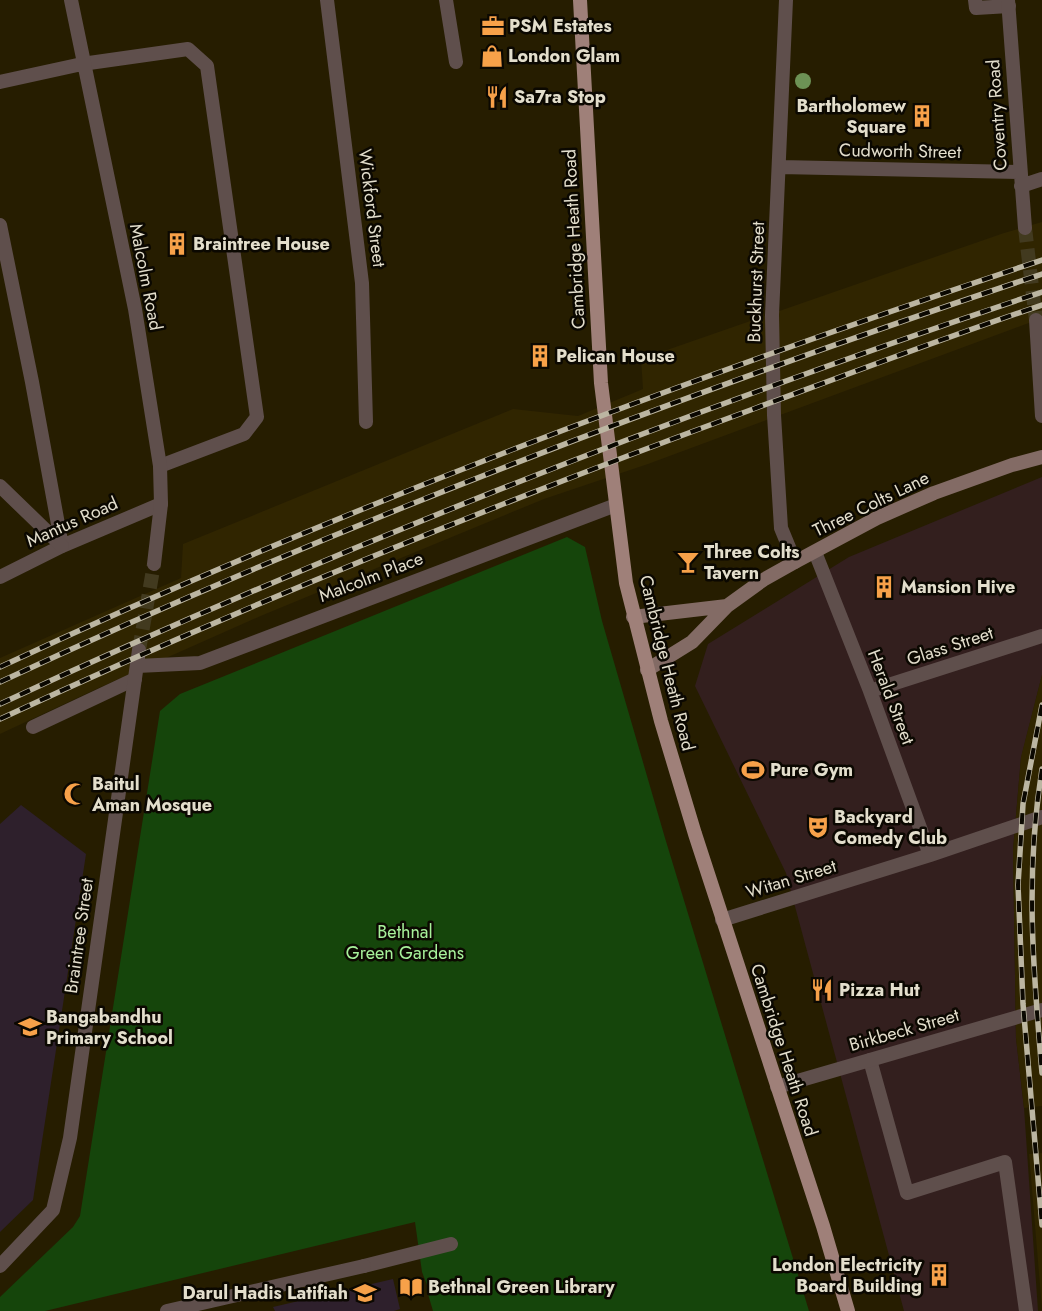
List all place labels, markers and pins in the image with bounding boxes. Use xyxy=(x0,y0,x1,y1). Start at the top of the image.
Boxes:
office icon: PSM Estates xyxy=(480,13,506,39)
place label: PSM Estates xyxy=(509,13,612,39)
shop icon: London Glam xyxy=(479,43,505,69)
place label: London Glam xyxy=(508,43,620,69)
restaurant icon: Sa7ra Stop xyxy=(484,84,510,110)
place label: Sa7ra Stop xyxy=(514,84,606,110)
place label: Bartholomew Square xyxy=(796,93,906,140)
building icon: Bartholomew Square xyxy=(909,103,935,129)
building icon: Braintree House xyxy=(164,231,190,257)
place label: Braintree House xyxy=(193,231,330,257)
building icon: Pelican House xyxy=(527,343,553,369)
place label: Pelican House xyxy=(556,343,675,369)
place label: Three Colts Tavern xyxy=(704,539,800,586)
bar icon: Three Colts Tavern xyxy=(675,549,701,575)
building icon: Mansion Hive xyxy=(871,574,897,600)
place label: Mansion Hive xyxy=(901,574,1015,600)
sports icon: Pure Gym xyxy=(740,757,766,783)
place label: Pure Gym xyxy=(770,757,853,783)
place label: Baitul Aman Mosque xyxy=(91,771,212,818)
mosque icon: Baitul Aman Mosque xyxy=(62,781,88,807)
place label: Backyard Comedy Club xyxy=(834,804,947,851)
theatre icon: Backyard Comedy Club xyxy=(805,814,831,840)
restaurant icon: Pizza Hut xyxy=(809,977,835,1003)
place label: Pizza Hut xyxy=(839,977,920,1003)
place label: Bangabandhu Primary School xyxy=(46,1004,173,1051)
school or university icon: Bangabandhu Primary School xyxy=(17,1014,43,1040)
place label: London Electricity Board Building xyxy=(772,1252,923,1299)
building icon: London Electricity Board Building xyxy=(926,1262,952,1288)
library icon: Bethnal Green Library xyxy=(398,1274,424,1300)
place label: Bethnal Green Library xyxy=(428,1274,615,1300)
place label: Darul Hadis Latifiah xyxy=(183,1280,348,1306)
school or university icon: Darul Hadis Latifiah xyxy=(352,1280,378,1306)

